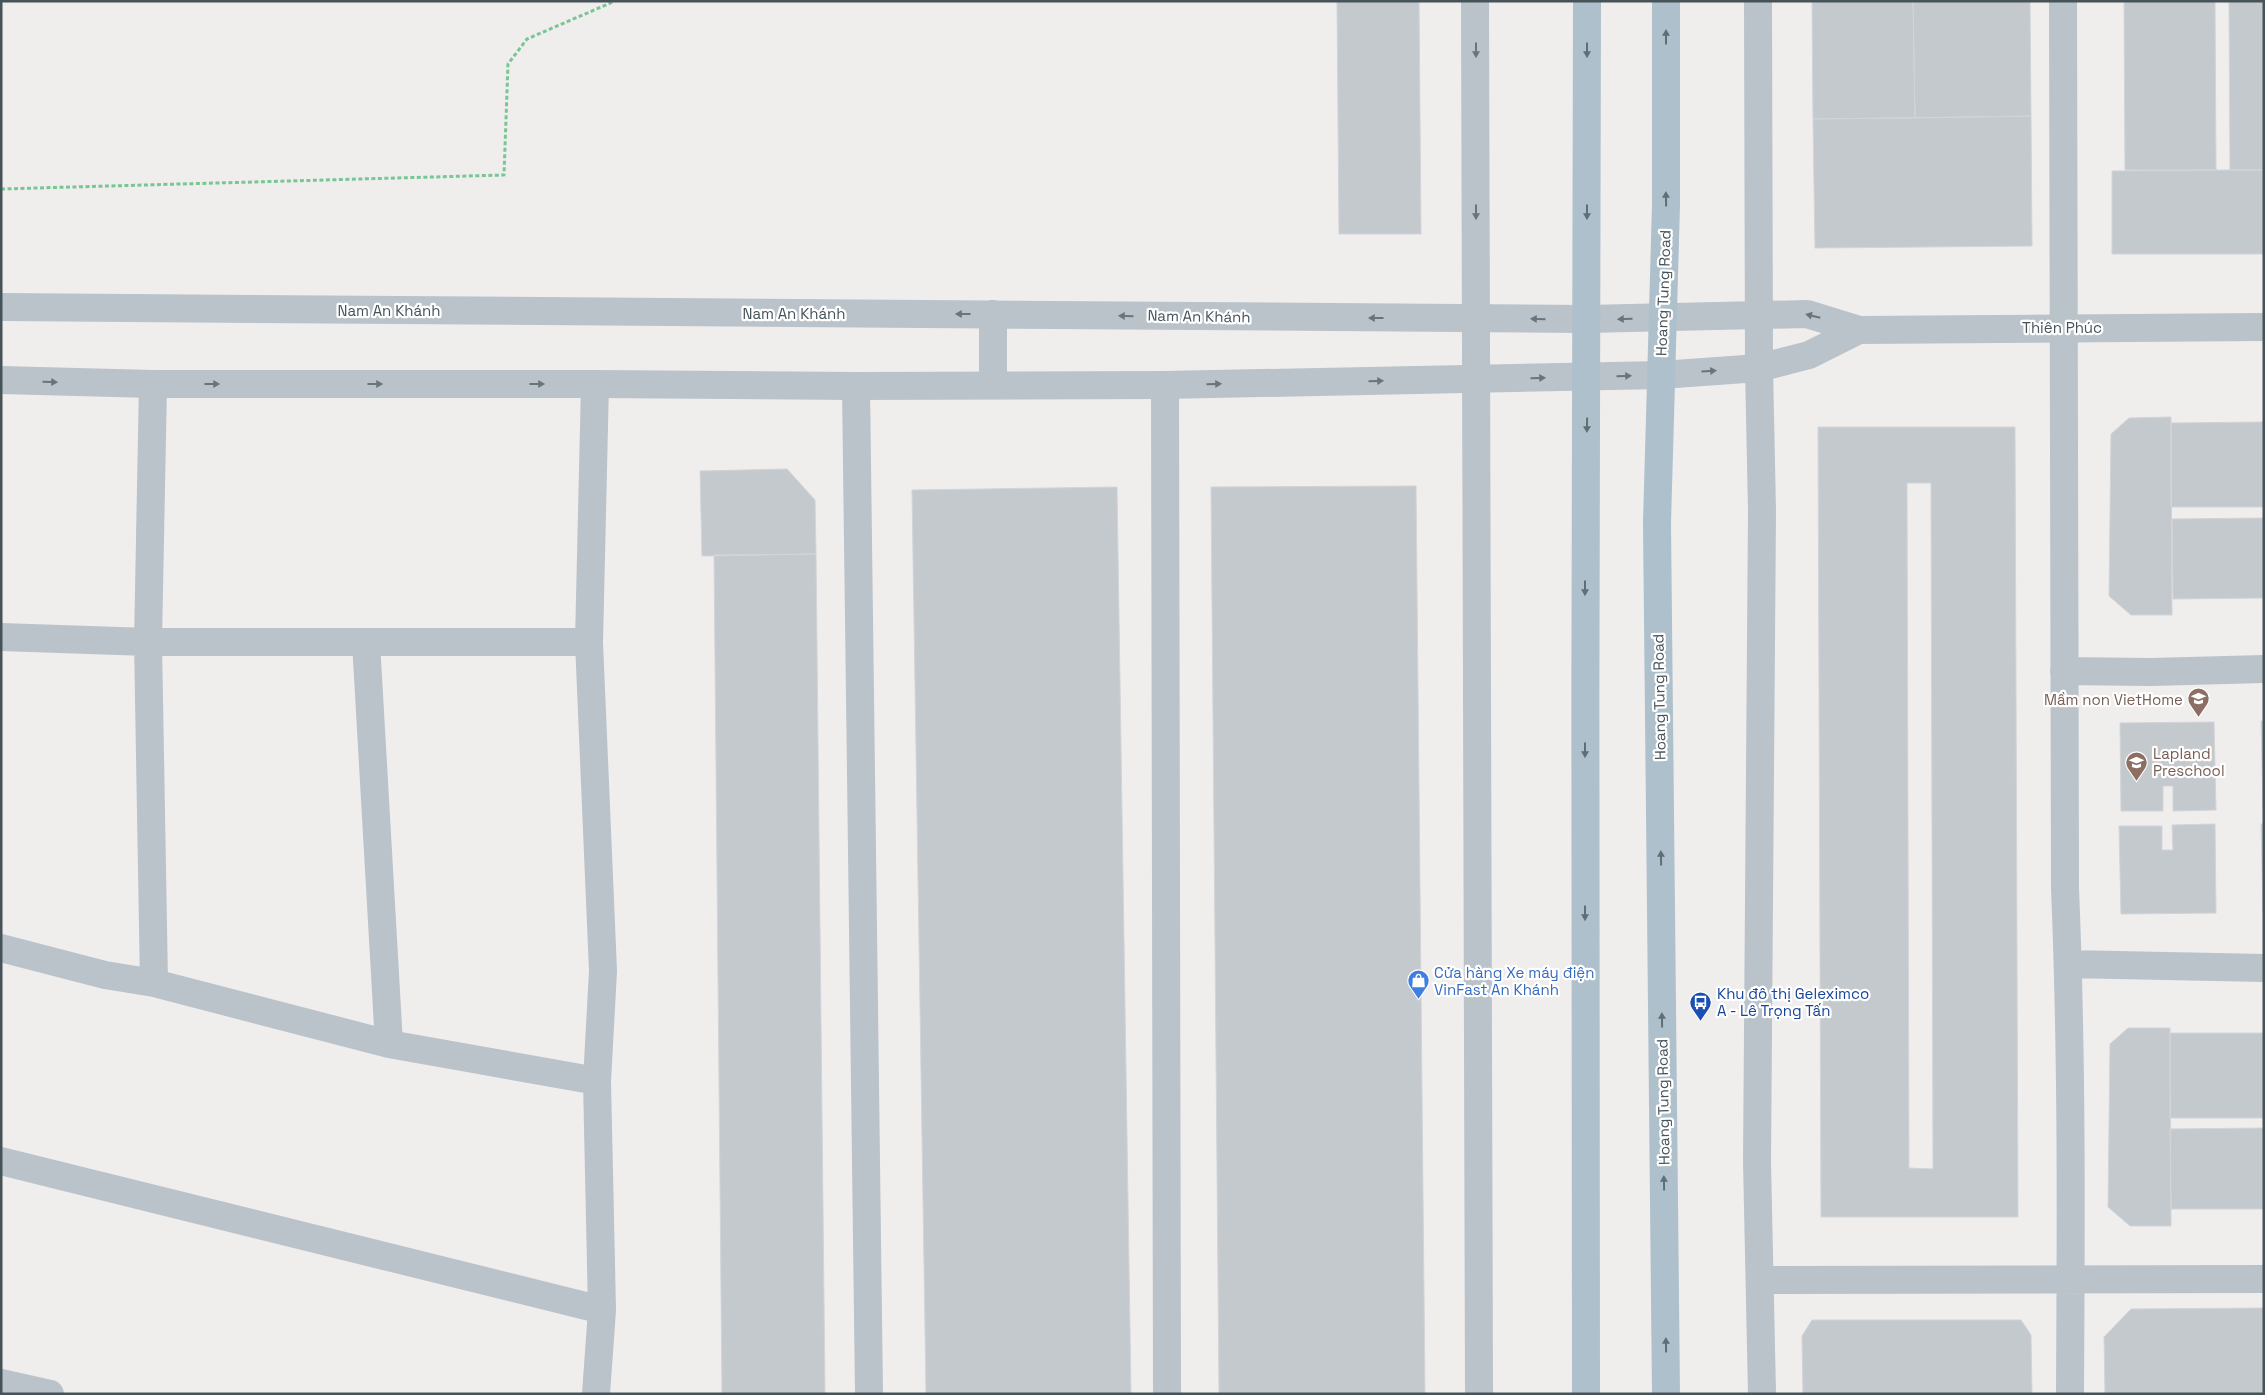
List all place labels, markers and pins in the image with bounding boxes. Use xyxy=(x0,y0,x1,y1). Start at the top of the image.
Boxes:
school or university icon: Mầm non VietHome xyxy=(2187,687,2211,718)
place label: Mầm non VietHome xyxy=(2044,690,2183,709)
place label: Lapland Preschool xyxy=(2153,744,2225,780)
school or university icon: Lapland Preschool xyxy=(2125,750,2149,781)
place label: Cửa hàng Xe máy điện VinFast An Khánh xyxy=(1434,963,1594,999)
shop icon: Cửa hàng Xe máy điện VinFast An Khánh xyxy=(1406,969,1430,1000)
place label: Khu đô thị Geleximco A - Lê Trọng Tấn xyxy=(1717,984,1869,1020)
bus stop icon: Khu đô thị Geleximco A - Lê Trọng Tấn xyxy=(1689,990,1713,1021)

